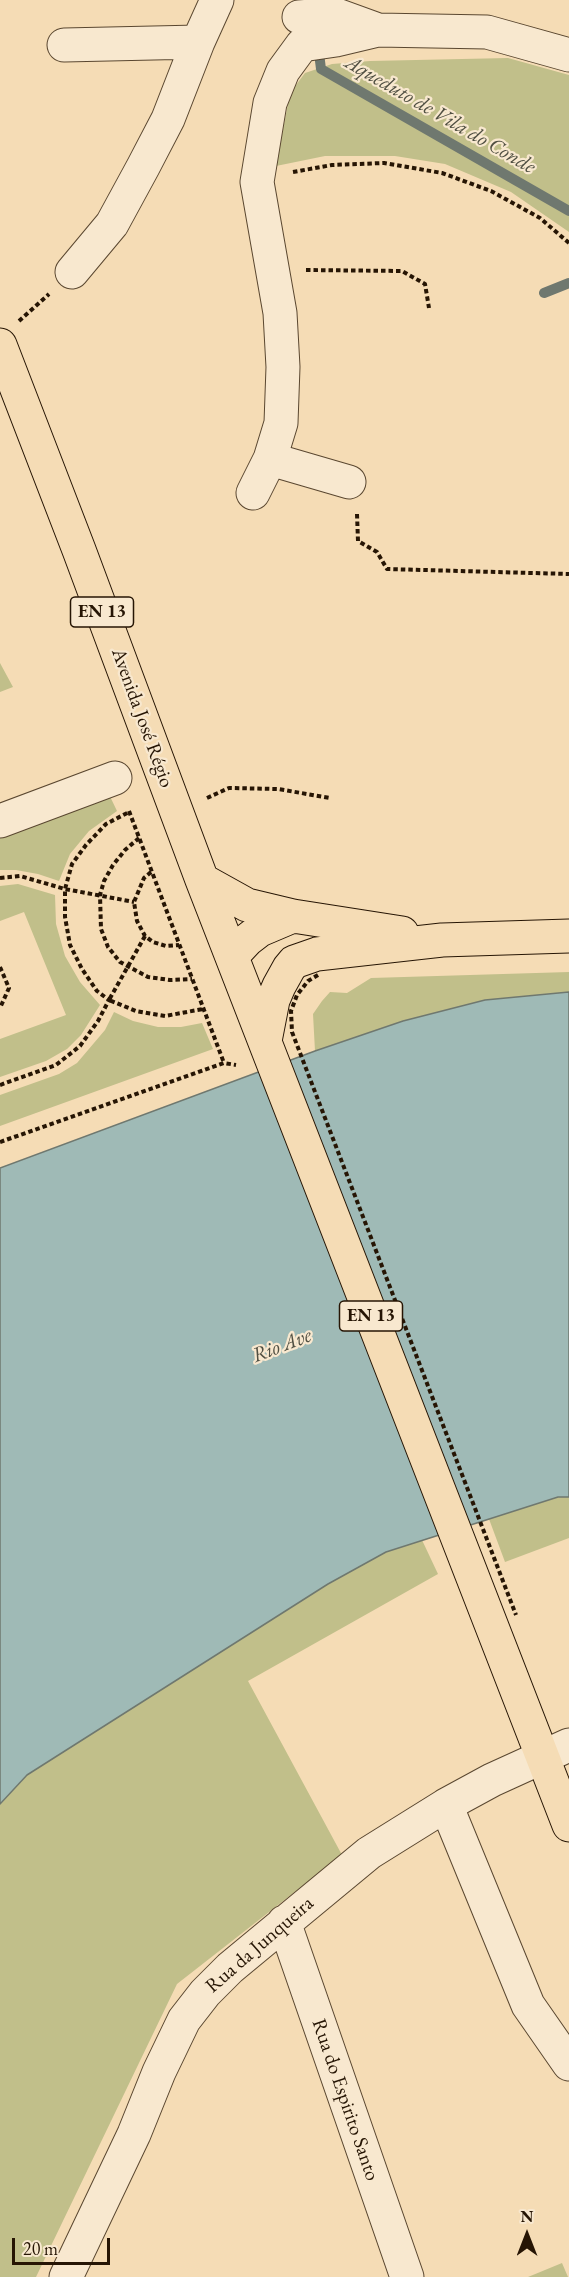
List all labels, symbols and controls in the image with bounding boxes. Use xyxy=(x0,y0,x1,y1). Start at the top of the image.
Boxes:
water label: Aqueduto de Vila do Conde xyxy=(340,50,540,180)
road number: EN 13 xyxy=(70,597,134,627)
street label: Avenida José Régio xyxy=(106,645,178,791)
road number: EN 13 xyxy=(340,1301,403,1331)
water label: Rio Ave xyxy=(249,1323,315,1369)
street label: Rua da Junqueira xyxy=(201,1892,319,1998)
street label: Rua do Espirito Santo xyxy=(306,2016,384,2184)
north arrow xyxy=(497,2205,557,2265)
text: N xyxy=(521,2206,533,2227)
scale bar xyxy=(15,2226,112,2264)
text: 20 m xyxy=(23,2237,58,2260)

